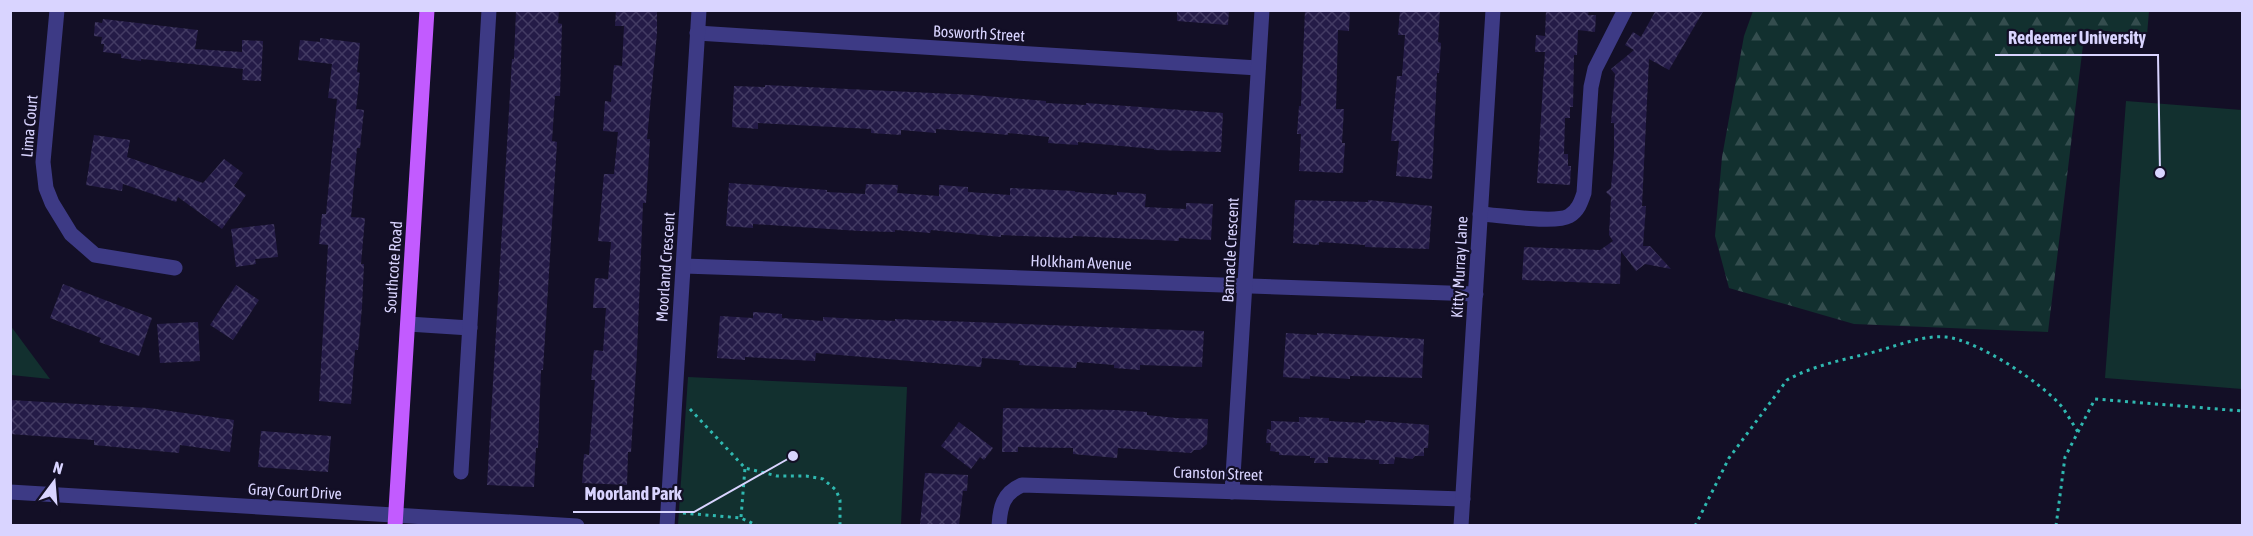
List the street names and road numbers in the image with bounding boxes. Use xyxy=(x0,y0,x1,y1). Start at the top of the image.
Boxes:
street label: Bosworth Street xyxy=(933,22,1026,44)
street label: Lima Court xyxy=(17,94,41,158)
street label: Barnacle Crescent xyxy=(1218,197,1242,303)
street label: Moorland Crescent xyxy=(652,211,678,323)
street label: Kitty Murray Lane xyxy=(1447,216,1472,318)
street label: Southcote Road xyxy=(381,220,405,314)
street label: Holkham Avenue xyxy=(1030,251,1132,273)
street label: Cranston Street xyxy=(1173,462,1263,484)
street label: Gray Court Drive xyxy=(248,480,342,503)

